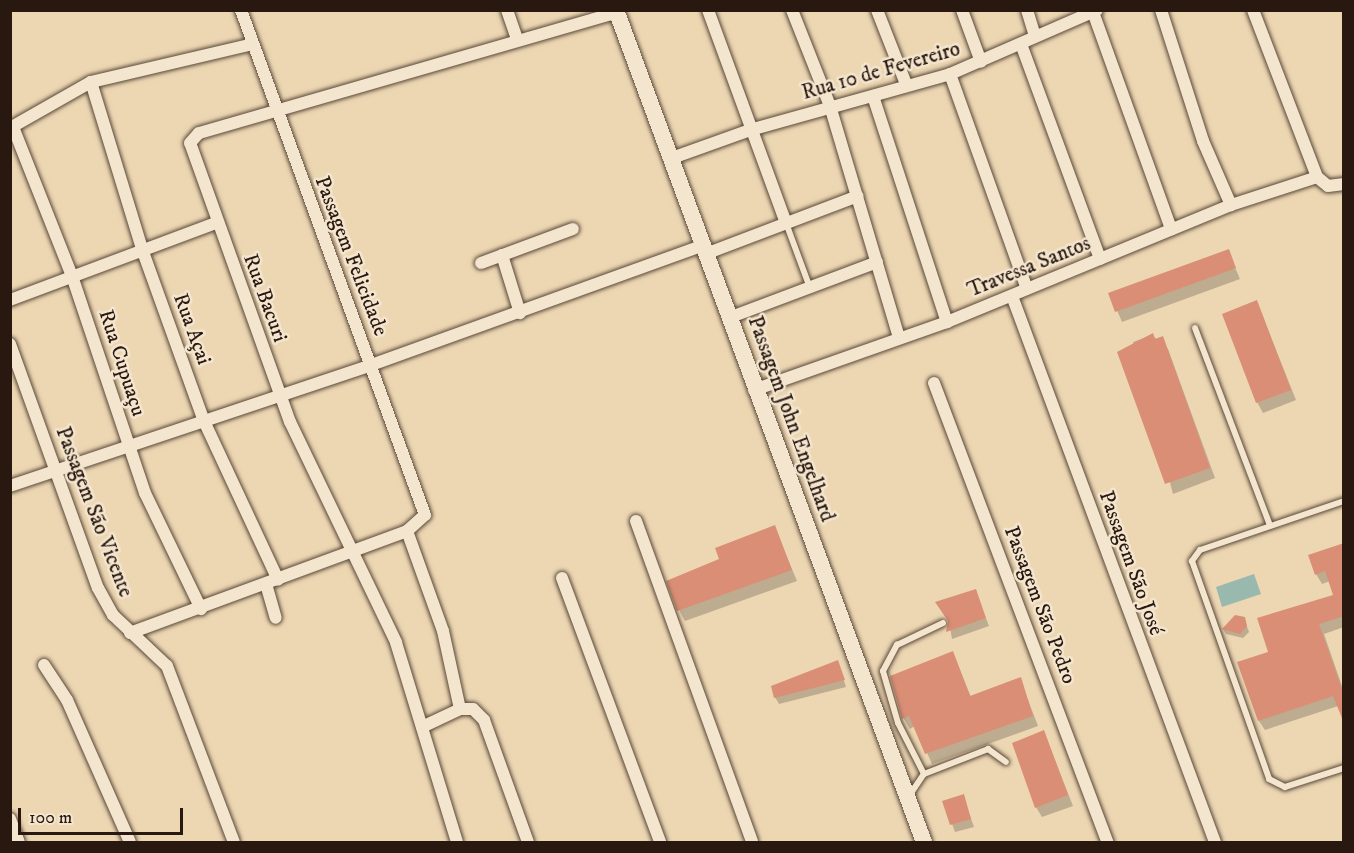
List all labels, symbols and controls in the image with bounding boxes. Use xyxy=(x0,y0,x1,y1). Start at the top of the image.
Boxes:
street label: Rua 10 de Fevereiro xyxy=(799,36,963,106)
street label: Passagem Felicidade xyxy=(309,173,393,339)
street label: Travessa Santos xyxy=(964,231,1094,303)
street label: Rua Bacuri xyxy=(237,250,293,346)
street label: Rua Açai xyxy=(167,290,217,368)
street label: Rua Cupuaçu xyxy=(93,307,151,419)
street label: Passagem John Engelhard xyxy=(742,313,840,525)
street label: Passagem São Vicente xyxy=(50,423,138,601)
street label: Passagem São José xyxy=(1093,487,1169,639)
street label: Passagem São Pedro xyxy=(998,523,1082,687)
scale bar xyxy=(21,796,186,834)
text: 100 m xyxy=(29,807,72,829)

